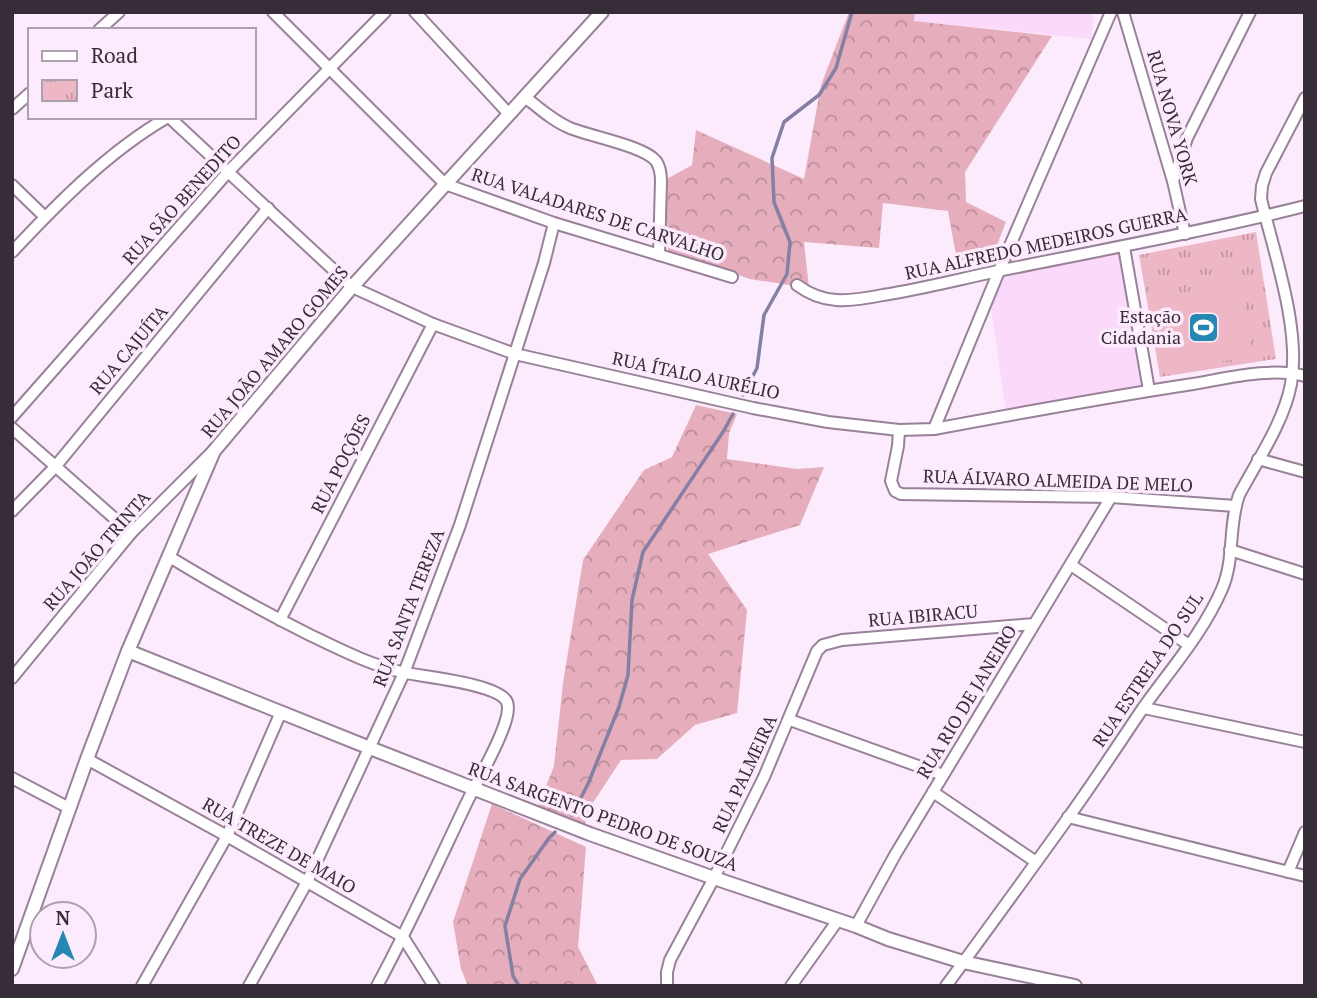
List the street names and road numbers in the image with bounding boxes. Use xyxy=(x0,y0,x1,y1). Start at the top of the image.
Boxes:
street label: RUA NOVA YORK xyxy=(1142,47,1204,189)
street label: RUA SÃO BENEDITO xyxy=(117,129,246,269)
street label: RUA VALADARES DE CARVALHO xyxy=(469,162,728,266)
street label: RUA ALFREDO MEDEIROS GUERRA xyxy=(902,201,1190,285)
street label: RUA JOÃO AMARO GOMES xyxy=(195,260,353,442)
street label: RUA CAJUÍTA xyxy=(84,299,173,399)
street label: RUA ÍTALO AURÉLIO xyxy=(610,346,782,405)
street label: RUA POÇÕES xyxy=(305,410,375,517)
street label: RUA ÁLVARO ALMEIDA DE MELO xyxy=(923,463,1193,497)
street label: RUA JOÃO TRINTA xyxy=(37,485,155,615)
street label: RUA SANTA TEREZA xyxy=(367,525,450,690)
street label: RUA ESTRELA DO SUL xyxy=(1087,587,1208,751)
street label: RUA IBIRACU xyxy=(867,598,979,632)
street label: RUA RIO DE JANEIRO xyxy=(911,620,1022,783)
street label: RUA PALMEIRA xyxy=(706,710,782,836)
street label: RUA SARGENTO PEDRO DE SOUZA xyxy=(465,756,742,876)
street label: RUA TREZE DE MAIO xyxy=(198,791,361,899)

